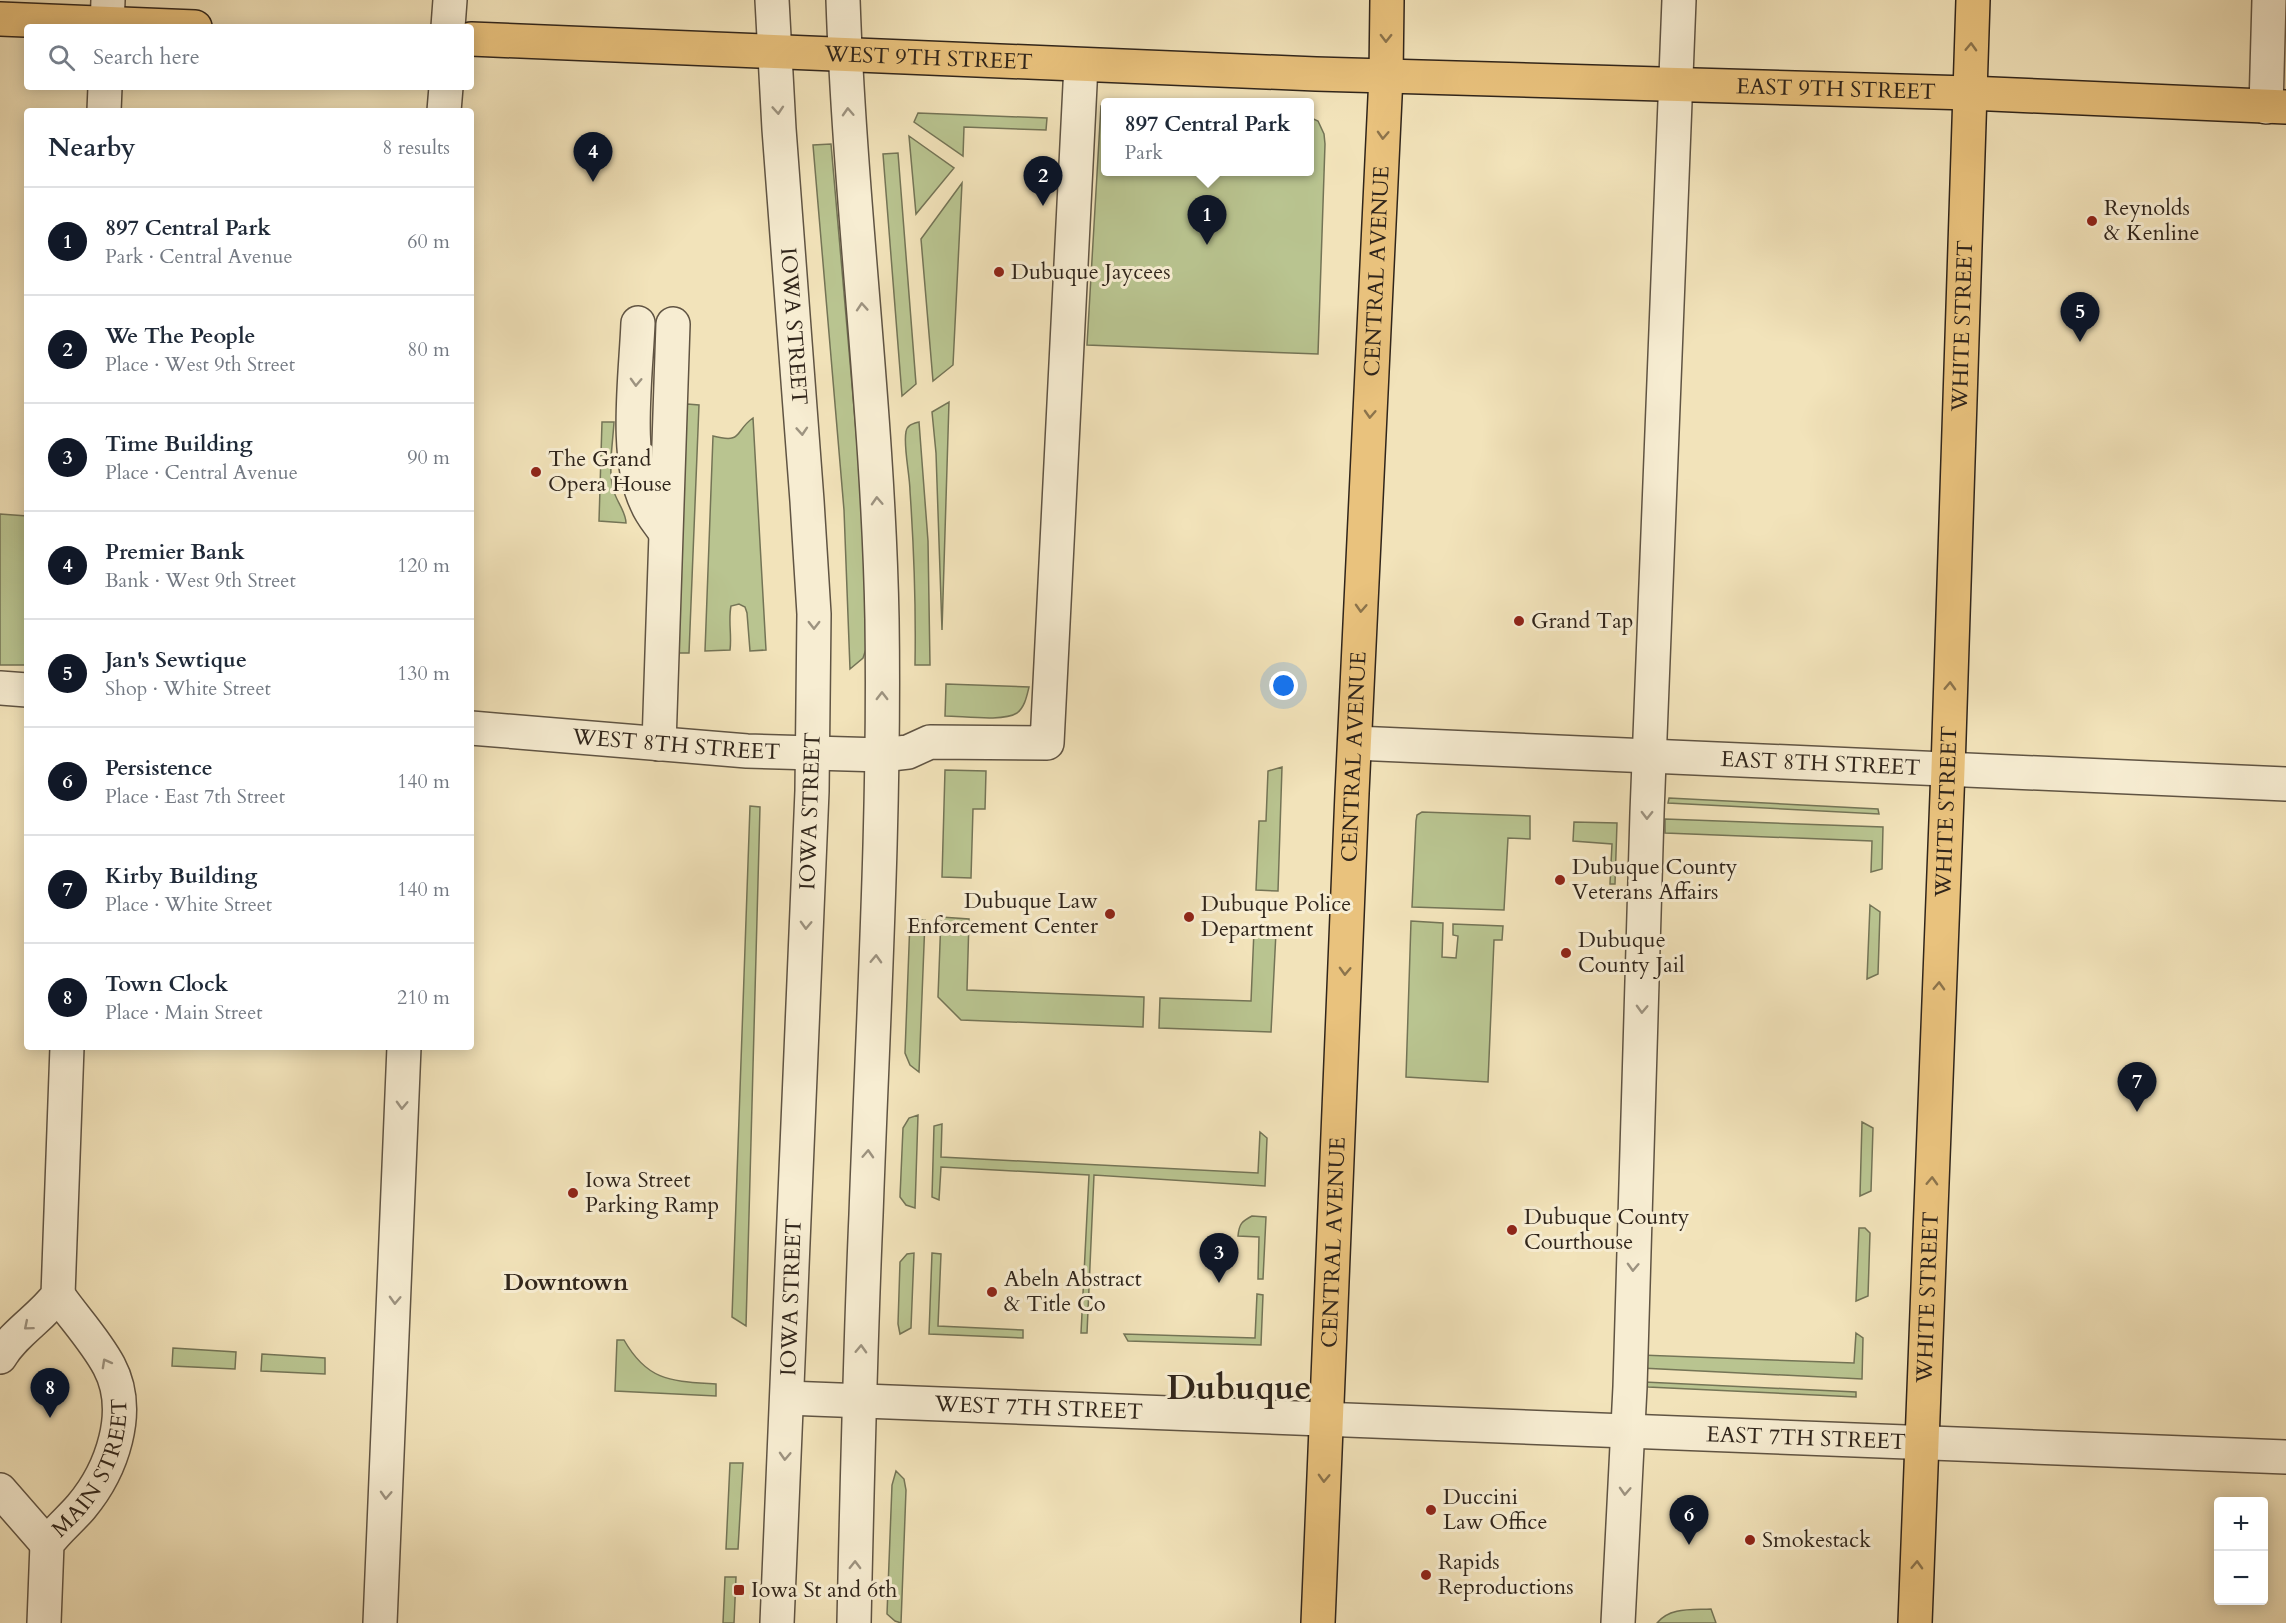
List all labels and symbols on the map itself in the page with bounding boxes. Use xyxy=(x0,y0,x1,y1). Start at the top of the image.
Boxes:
one-way arrow xyxy=(1380,34,1392,43)
street label: WEST 9TH STREET xyxy=(823,39,1033,77)
one-way arrow xyxy=(1965,42,1977,51)
street label: EAST 9TH STREET xyxy=(1736,71,1936,107)
one-way arrow xyxy=(771,106,784,115)
one-way arrow xyxy=(842,108,855,117)
one-way arrow xyxy=(1376,130,1389,139)
pin: 4 xyxy=(574,132,612,182)
pin: 2 xyxy=(1024,156,1062,206)
street label: CENTRAL AVENUE xyxy=(1357,165,1397,377)
place label: Reynolds & Kenline xyxy=(2104,193,2199,248)
pin: 1 xyxy=(1188,196,1226,245)
marker: Reynolds & Kenline xyxy=(2085,214,2099,228)
street label: WHITE STREET xyxy=(1945,240,1980,413)
street label: IOWA STREET xyxy=(773,246,815,406)
place label: Dubuque Jaycees xyxy=(1011,257,1171,287)
marker: Dubuque Jaycees xyxy=(992,265,1006,279)
pin: 5 xyxy=(2060,292,2100,342)
one-way arrow xyxy=(856,302,869,311)
one-way arrow xyxy=(629,377,642,386)
one-way arrow xyxy=(1363,409,1376,418)
one-way arrow xyxy=(795,426,808,435)
place label: The Grand Opera House xyxy=(548,444,672,499)
marker: The Grand Opera House xyxy=(529,465,543,479)
one-way arrow xyxy=(870,497,883,506)
one-way arrow xyxy=(1354,604,1367,613)
place label: Grand Tap xyxy=(1531,606,1633,636)
marker: Grand Tap xyxy=(1512,614,1526,628)
one-way arrow xyxy=(808,621,820,630)
street label: CENTRAL AVENUE xyxy=(1334,651,1374,863)
your location xyxy=(1269,671,1298,700)
one-way arrow xyxy=(1943,682,1956,691)
one-way arrow xyxy=(876,692,888,701)
street label: WEST 8TH STREET xyxy=(570,721,781,767)
street label: WHITE STREET xyxy=(1928,725,1964,899)
street label: IOWA STREET xyxy=(792,731,828,891)
street label: EAST 8TH STREET xyxy=(1720,744,1921,783)
one-way arrow xyxy=(1641,810,1654,819)
place label: Dubuque County Veterans Affairs xyxy=(1572,852,1738,907)
marker: Dubuque County Veterans Affairs xyxy=(1553,873,1567,887)
place label: Dubuque Law Enforcement Center xyxy=(907,886,1099,941)
place label: Dubuque Police Department xyxy=(1201,889,1351,944)
marker: Dubuque Law Enforcement Center xyxy=(1103,907,1117,921)
marker: Dubuque Police Department xyxy=(1182,910,1196,924)
one-way arrow xyxy=(800,921,813,930)
place label: Dubuque County Jail xyxy=(1578,925,1685,980)
marker: Dubuque County Jail xyxy=(1559,946,1573,960)
one-way arrow xyxy=(869,954,882,963)
one-way arrow xyxy=(1338,967,1351,976)
one-way arrow xyxy=(1933,981,1945,990)
one-way arrow xyxy=(1635,1005,1648,1014)
pin: 7 xyxy=(2118,1062,2156,1112)
one-way arrow xyxy=(395,1101,408,1110)
street label: CENTRAL AVENUE xyxy=(1314,1136,1353,1348)
one-way arrow xyxy=(862,1149,875,1158)
place label: Iowa Street Parking Ramp xyxy=(585,1165,719,1220)
one-way arrow xyxy=(1926,1176,1938,1185)
marker: Iowa Street Parking Ramp xyxy=(566,1186,580,1200)
place label: Dubuque County Courthouse xyxy=(1524,1202,1690,1257)
street label: WHITE STREET xyxy=(1909,1211,1946,1385)
street label: IOWA STREET xyxy=(773,1217,809,1377)
marker: Dubuque County Courthouse xyxy=(1505,1223,1519,1237)
pin: 3 xyxy=(1200,1234,1238,1283)
one-way arrow xyxy=(1627,1263,1640,1272)
place label: Abeln Abstract & Title Co xyxy=(1004,1264,1142,1319)
district label: Downtown xyxy=(504,1266,629,1299)
marker: Abeln Abstract & Title Co xyxy=(985,1285,999,1299)
one-way arrow xyxy=(388,1296,401,1305)
one-way arrow xyxy=(24,1318,35,1329)
one-way arrow xyxy=(855,1344,868,1353)
one-way arrow xyxy=(102,1359,113,1369)
district label: Dubuque xyxy=(1167,1365,1311,1411)
pin: 8 xyxy=(31,1368,70,1418)
street label: WEST 7TH STREET xyxy=(933,1389,1144,1427)
street label: MAIN STREET xyxy=(45,1398,135,1544)
street label: EAST 7TH STREET xyxy=(1706,1419,1907,1457)
one-way arrow xyxy=(778,1452,791,1461)
one-way arrow xyxy=(1317,1474,1330,1483)
place label: Duccini Law Office xyxy=(1443,1482,1547,1537)
one-way arrow xyxy=(1618,1486,1631,1495)
one-way arrow xyxy=(380,1491,393,1500)
pin: 6 xyxy=(1670,1496,1708,1545)
marker: Duccini Law Office xyxy=(1424,1503,1438,1517)
place label: Smokestack xyxy=(1762,1525,1871,1555)
marker: Smokestack xyxy=(1743,1533,1757,1547)
place label: Rapids Reproductions xyxy=(1438,1547,1574,1602)
one-way arrow xyxy=(849,1560,861,1569)
one-way arrow xyxy=(1911,1560,1923,1569)
marker: Rapids Reproductions xyxy=(1419,1568,1433,1582)
place label: Iowa St and 6th xyxy=(751,1575,897,1605)
marker: Iowa St and 6th xyxy=(732,1583,746,1597)

